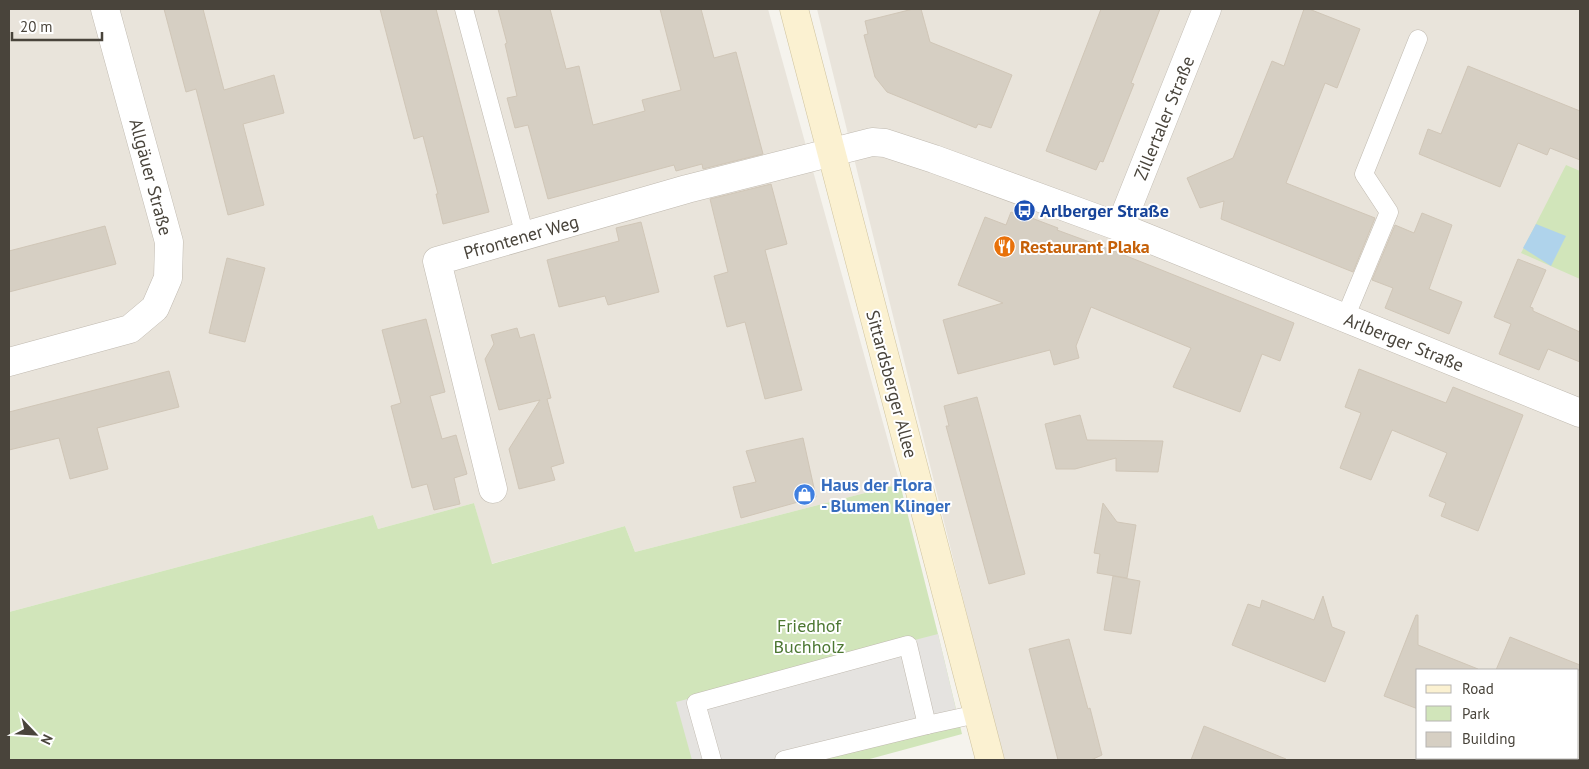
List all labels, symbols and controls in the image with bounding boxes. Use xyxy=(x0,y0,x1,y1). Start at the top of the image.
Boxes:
scale bar xyxy=(12,10,102,42)
text: 20 m xyxy=(20,17,53,36)
street label: Zillertaler Straße xyxy=(1129,53,1199,183)
street label: Allgäuer Straße xyxy=(124,116,178,238)
bus stop icon: Arlberger Straße xyxy=(1012,198,1036,222)
place label: Arlberger Straße xyxy=(1040,199,1169,222)
street label: Pfrontener Weg xyxy=(461,210,581,264)
restaurant icon: Restaurant Plaka xyxy=(992,234,1016,258)
place label: Restaurant Plaka xyxy=(1020,235,1150,258)
street label: Sittardsberger Allee xyxy=(861,308,923,460)
street label: Arlberger Straße xyxy=(1341,308,1467,376)
place label: Haus der Flora - Blumen Klinger xyxy=(821,473,951,517)
shop icon: Haus der Flora - Blumen Klinger xyxy=(793,482,817,506)
park label: Friedhof Buchholz xyxy=(774,614,844,658)
legend xyxy=(1416,669,1579,759)
text: Road xyxy=(1462,679,1494,698)
text: Park xyxy=(1462,704,1490,723)
north arrow xyxy=(10,709,60,759)
text: Building xyxy=(1462,729,1516,748)
text: N xyxy=(37,732,57,747)

